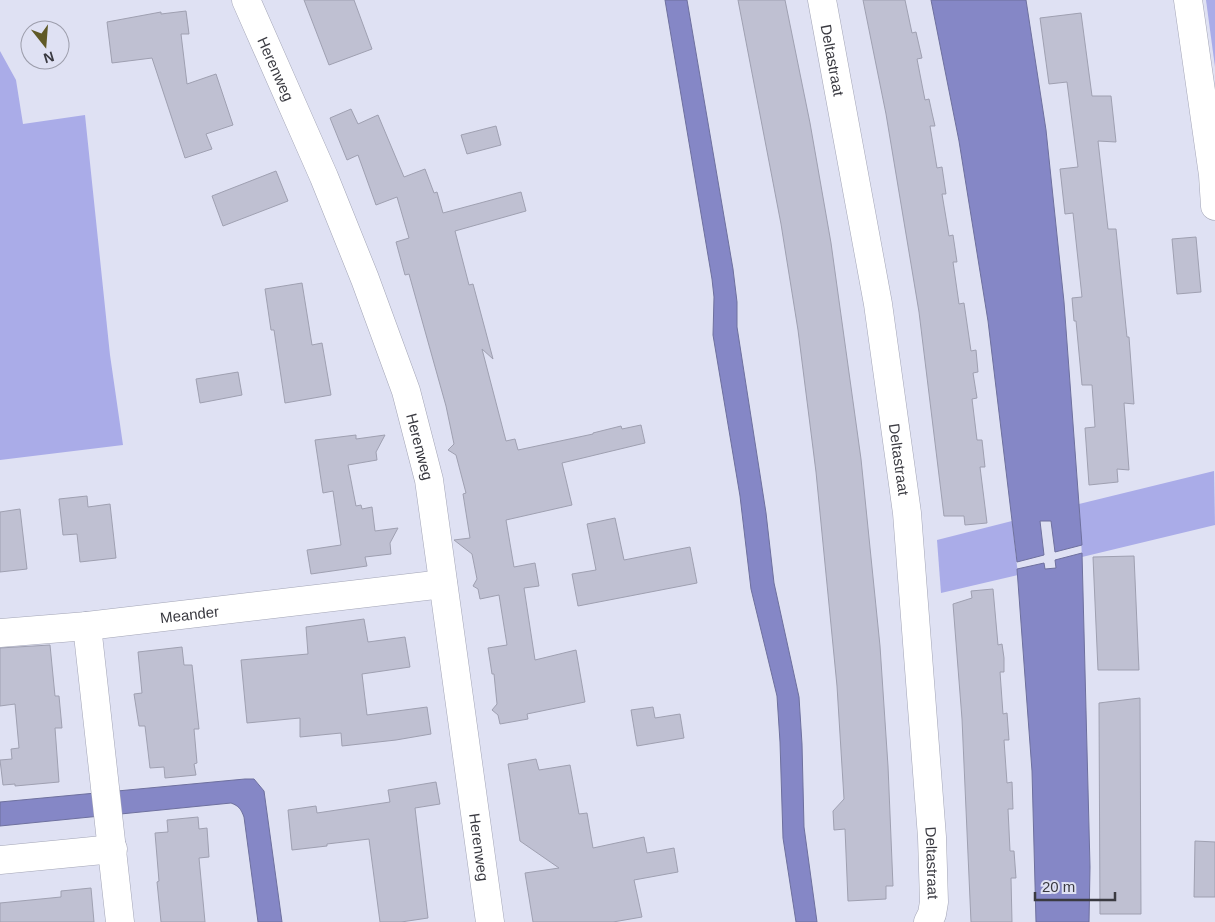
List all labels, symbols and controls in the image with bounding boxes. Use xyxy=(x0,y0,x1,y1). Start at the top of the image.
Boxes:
north arrow xyxy=(20,20,70,70)
street label: Deltastraat xyxy=(818,23,848,98)
street label: Herenweg xyxy=(255,34,298,103)
text: N xyxy=(42,48,56,67)
street label: Herenweg xyxy=(404,411,437,482)
street label: Deltastraat xyxy=(886,422,913,497)
street label: Meander xyxy=(159,602,220,626)
street label: Herenweg xyxy=(467,812,493,882)
street label: Deltastraat xyxy=(923,826,942,900)
scale bar xyxy=(1035,870,1115,902)
text: 20 m xyxy=(1042,878,1075,895)

